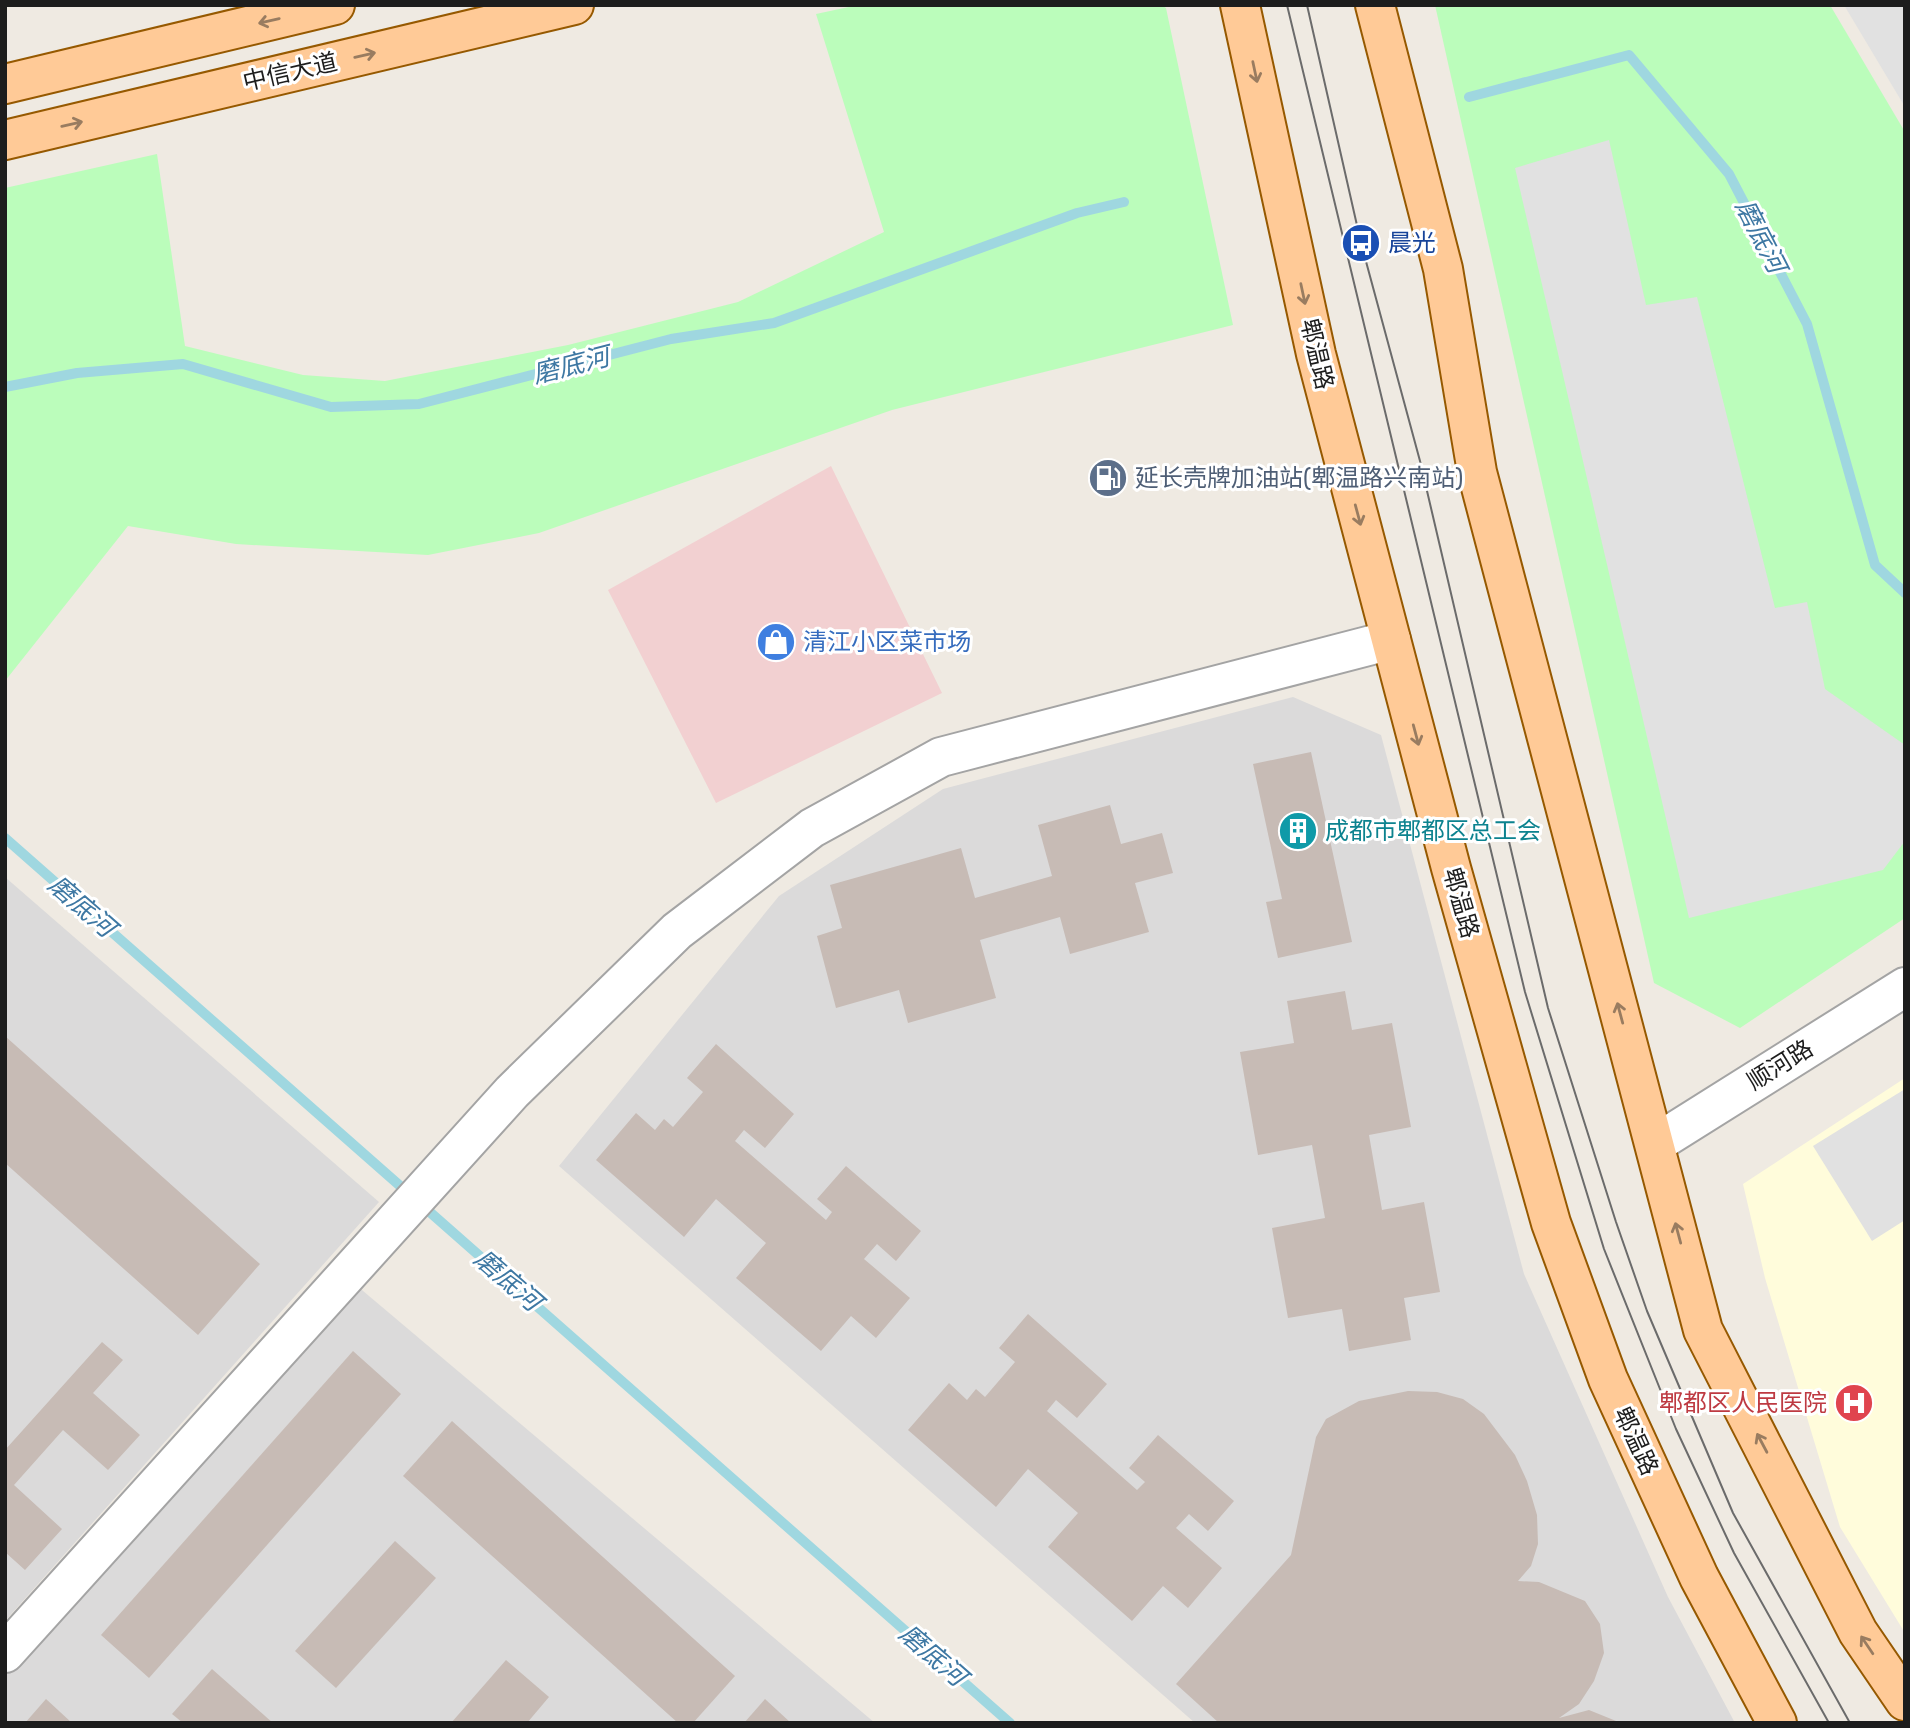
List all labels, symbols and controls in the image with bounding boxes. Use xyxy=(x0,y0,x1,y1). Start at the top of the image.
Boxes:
one-way arrow xyxy=(258,15,280,28)
street label: 中信大道 xyxy=(240,48,340,96)
one-way arrow xyxy=(353,48,376,61)
one-way arrow xyxy=(1248,60,1262,83)
one-way arrow xyxy=(60,117,83,130)
water label: 磨底河 xyxy=(1729,194,1794,282)
bus stop icon: 晨光 xyxy=(1340,222,1382,264)
place label: 晨光 xyxy=(1388,229,1436,257)
one-way arrow xyxy=(1296,282,1310,305)
street label: 郫温路 xyxy=(1295,316,1339,392)
water label: 磨底河 xyxy=(530,340,618,390)
fuel station icon: 延长壳牌加油站(郫温路兴南站) xyxy=(1087,457,1129,499)
place label: 延长壳牌加油站(郫温路兴南站) xyxy=(1135,464,1463,492)
one-way arrow xyxy=(1352,503,1365,526)
shop icon: 清江小区菜市场 xyxy=(755,621,797,663)
place label: 清江小区菜市场 xyxy=(803,628,971,656)
one-way arrow xyxy=(1410,723,1423,746)
building icon: 成都市郫都区总工会 xyxy=(1277,810,1319,852)
place label: 成都市郫都区总工会 xyxy=(1325,817,1541,845)
street label: 郫温路 xyxy=(1438,865,1484,941)
water label: 磨底河 xyxy=(42,869,125,947)
one-way arrow xyxy=(1613,1002,1626,1025)
street label: 顺河路 xyxy=(1742,1034,1818,1096)
one-way arrow xyxy=(1671,1222,1684,1245)
water label: 磨底河 xyxy=(468,1243,551,1321)
hospital icon: 郫都区人民医院 xyxy=(1833,1382,1875,1424)
place label: 郫都区人民医院 xyxy=(1659,1389,1827,1417)
street label: 郫温路 xyxy=(1608,1402,1664,1480)
one-way arrow xyxy=(1755,1433,1769,1454)
water label: 磨底河 xyxy=(893,1618,976,1696)
one-way arrow xyxy=(1860,1636,1874,1655)

